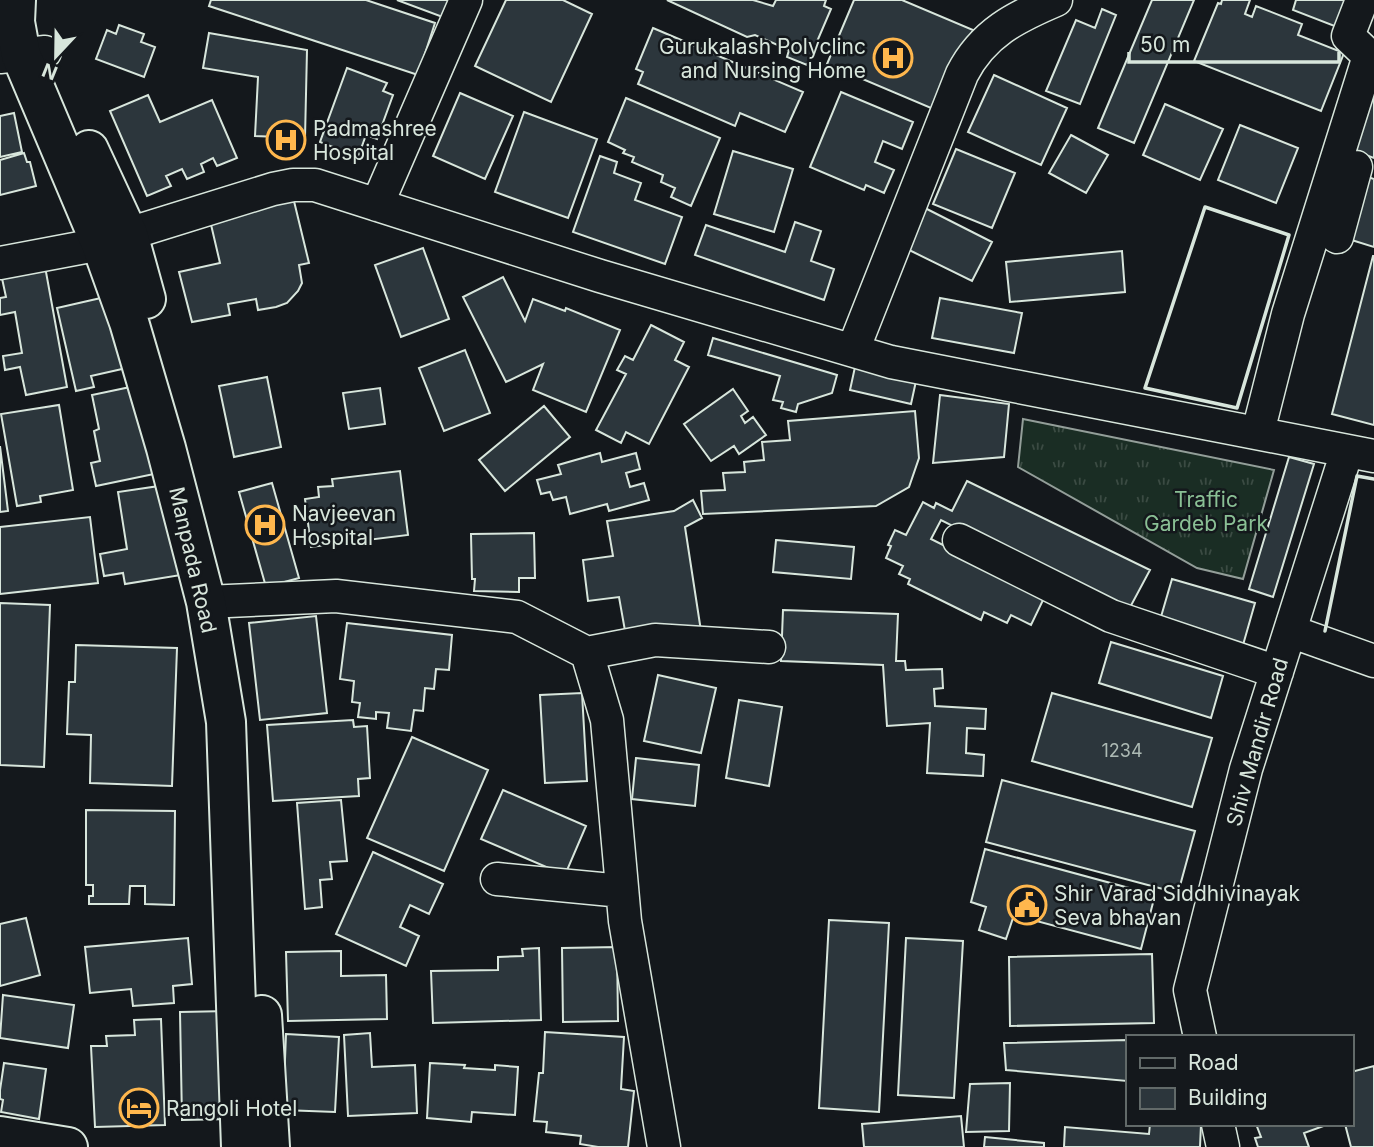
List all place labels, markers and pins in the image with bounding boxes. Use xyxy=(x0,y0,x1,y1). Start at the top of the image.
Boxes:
place label: Gurukalash Polyclinc and Nursing Home xyxy=(659,34,866,83)
hospital icon: Gurukalash Polyclinc and Nursing Home xyxy=(872,37,914,79)
place label: Padmashree Hospital xyxy=(313,116,437,165)
hospital icon: Padmashree Hospital xyxy=(265,119,307,161)
place label: Navjeevan Hospital xyxy=(292,501,396,550)
hospital icon: Navjeevan Hospital xyxy=(244,504,286,546)
place label: Shir Varad Siddhivinayak Seva bhavan xyxy=(1054,881,1301,930)
public building icon: Shir Varad Siddhivinayak Seva bhavan xyxy=(1006,884,1048,926)
hotel icon: Rangoli Hotel xyxy=(118,1087,160,1129)
place label: Rangoli Hotel xyxy=(166,1096,297,1121)

